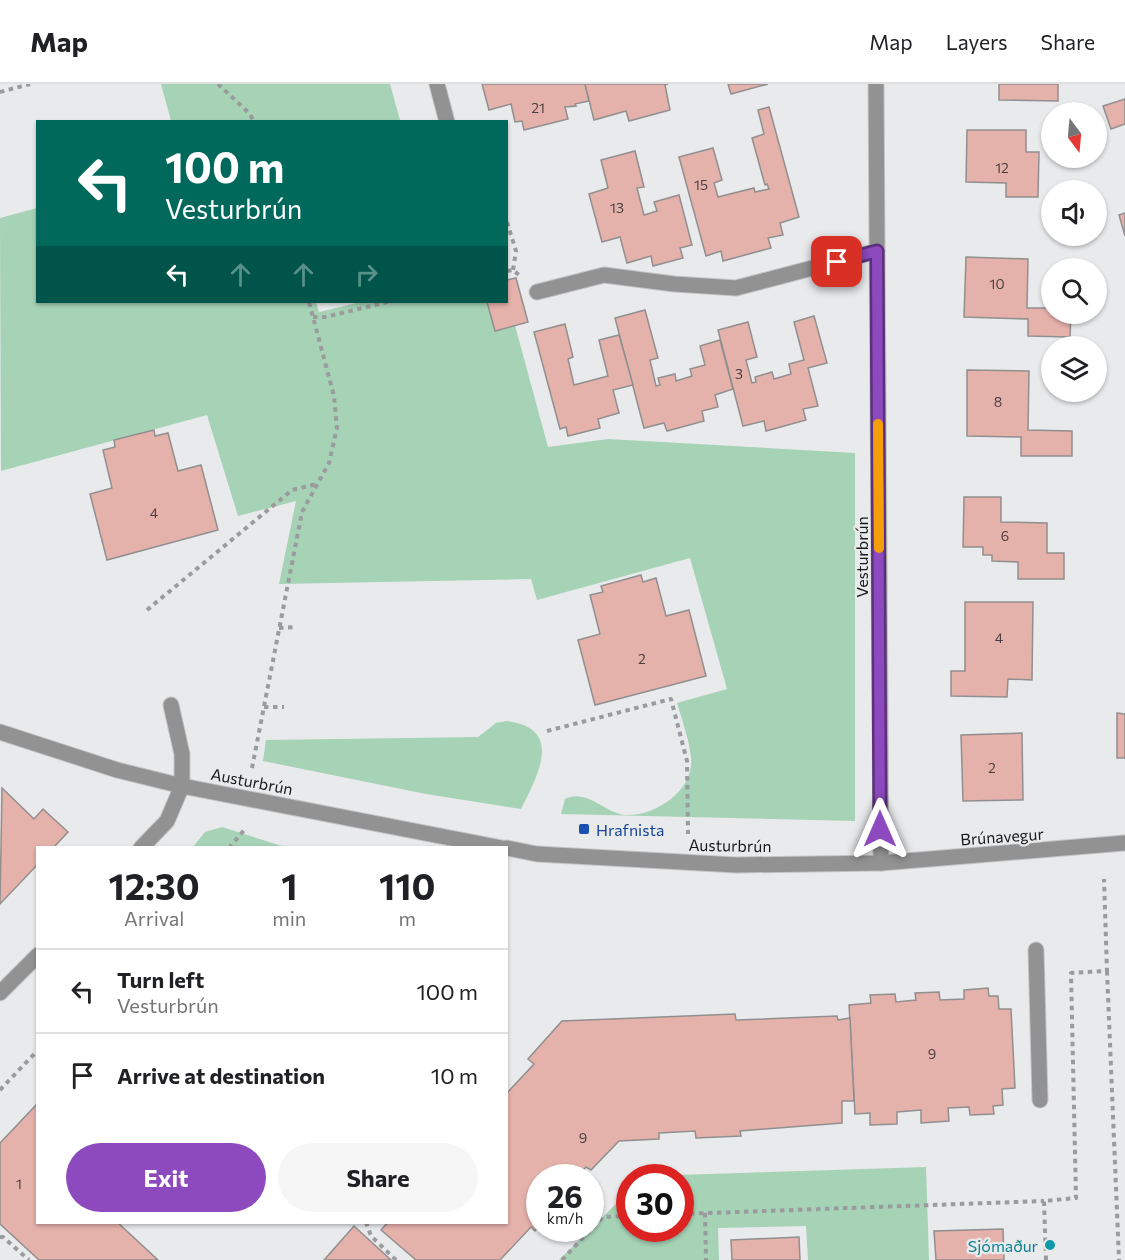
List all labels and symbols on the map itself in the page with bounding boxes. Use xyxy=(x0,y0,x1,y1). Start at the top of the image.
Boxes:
house number: 21 xyxy=(531,99,545,116)
north arrow xyxy=(1041,102,1107,168)
house number: 12 xyxy=(995,159,1009,176)
house number: 15 xyxy=(694,176,708,193)
house number: 13 xyxy=(610,199,624,216)
pin xyxy=(811,236,862,287)
house number: 10 xyxy=(989,275,1005,292)
house number: 3 xyxy=(735,365,743,382)
house number: 8 xyxy=(994,393,1002,410)
house number: 4 xyxy=(150,504,159,521)
street label: Vesturbrún xyxy=(852,516,871,598)
house number: 6 xyxy=(1001,527,1009,544)
house number: 4 xyxy=(995,629,1004,646)
house number: 2 xyxy=(638,650,646,667)
house number: 2 xyxy=(988,759,996,776)
street label: Austurbrún xyxy=(209,764,295,798)
position arrow xyxy=(848,797,912,861)
place label: Hrafnista xyxy=(596,820,664,839)
marker: Hrafnista xyxy=(577,822,591,836)
street label: Brúnavegur xyxy=(960,824,1045,848)
street label: Austurbrún xyxy=(688,835,772,855)
house number: 9 xyxy=(928,1045,936,1062)
house number: 9 xyxy=(579,1129,587,1146)
speed limit sign: 30 xyxy=(616,1164,694,1242)
house number: 1 xyxy=(16,1175,22,1192)
place label: Sjómaður xyxy=(968,1236,1039,1255)
marker: Sjómaður xyxy=(1043,1238,1057,1252)

